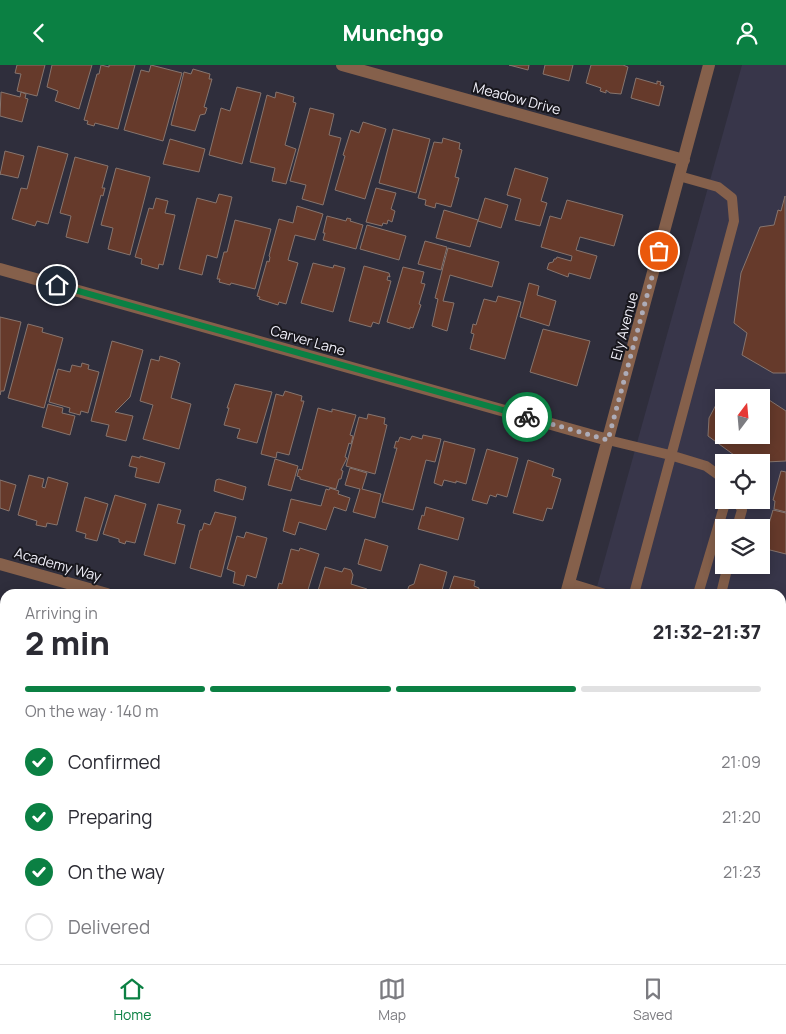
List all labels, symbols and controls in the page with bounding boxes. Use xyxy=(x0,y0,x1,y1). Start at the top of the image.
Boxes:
text: Munchgo xyxy=(342,18,444,48)
icon: back xyxy=(25,19,53,47)
icon: person xyxy=(733,19,761,47)
street label: Meadow Drive xyxy=(471,77,563,119)
pin xyxy=(638,230,680,272)
icon: bag xyxy=(645,237,673,265)
pin xyxy=(36,264,78,306)
icon: home xyxy=(43,271,71,299)
street label: Ely Avenue xyxy=(606,290,642,362)
street label: Carver Lane xyxy=(268,320,348,360)
north arrow xyxy=(715,389,770,444)
map controls xyxy=(715,389,770,574)
courier xyxy=(502,392,552,442)
icon: bike xyxy=(513,403,541,431)
button: locate xyxy=(715,454,770,509)
button: layers xyxy=(715,519,770,574)
street label: Academy Way xyxy=(12,543,104,586)
text: Arriving in xyxy=(25,602,98,624)
text: 21:32–21:37 xyxy=(653,619,761,645)
text: 2 min xyxy=(25,621,110,665)
text: On the way · 140 m xyxy=(25,700,159,722)
icon: check xyxy=(25,748,53,776)
text: Confirmed xyxy=(68,749,161,775)
text: 21:09 xyxy=(721,751,761,773)
icon: check xyxy=(25,803,53,831)
text: Preparing xyxy=(68,804,153,830)
text: 21:20 xyxy=(722,806,761,828)
icon: check xyxy=(25,858,53,886)
text: On the way xyxy=(68,859,165,885)
text: 21:23 xyxy=(723,861,761,883)
text: Delivered xyxy=(68,914,150,940)
tab: Home xyxy=(113,975,151,1024)
tab: Map xyxy=(378,975,406,1024)
tab: Saved xyxy=(633,975,673,1024)

